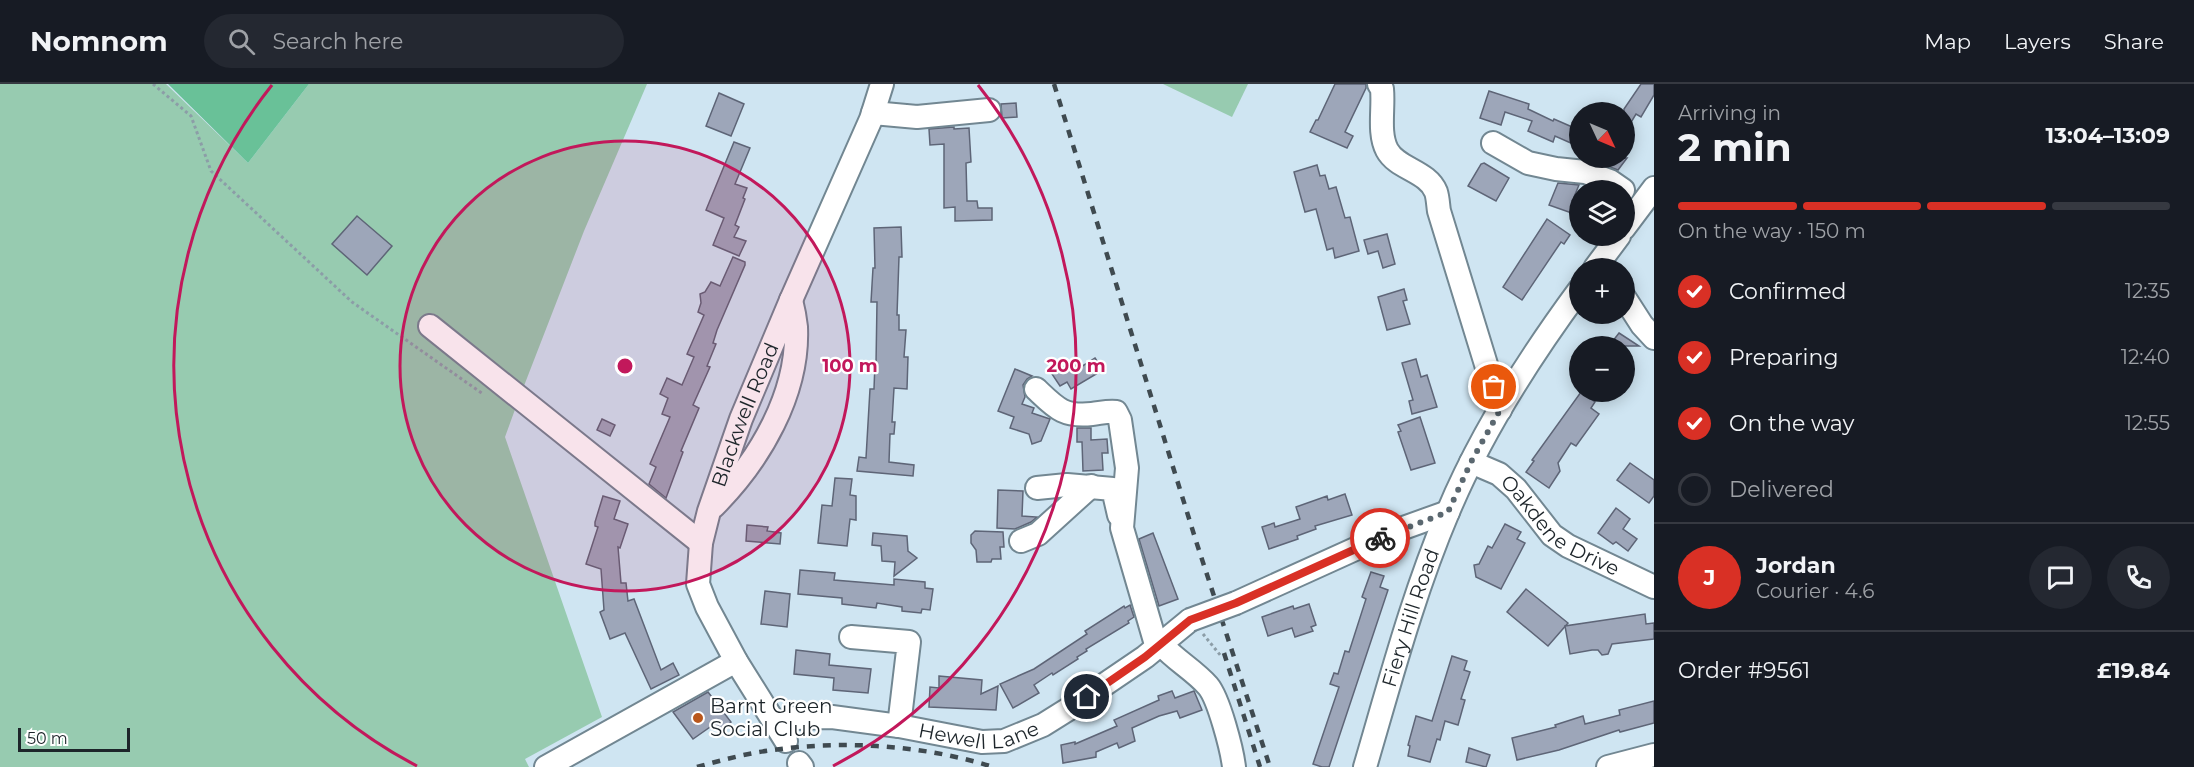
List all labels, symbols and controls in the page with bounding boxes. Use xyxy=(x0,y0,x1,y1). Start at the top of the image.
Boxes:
search box xyxy=(204,14,624,68)
text: Nomnom xyxy=(30,24,168,58)
icon: search xyxy=(225,25,258,58)
text: Search here xyxy=(273,28,403,55)
text: Map xyxy=(1924,29,1971,54)
text: Layers xyxy=(2004,29,2071,54)
text: Share xyxy=(2104,29,2164,54)
text: Arriving in xyxy=(1678,101,1781,125)
north arrow xyxy=(1569,102,1635,168)
map controls xyxy=(1569,102,1635,402)
text: 13:04–13:09 xyxy=(2045,122,2170,149)
text: 2 min xyxy=(1678,123,1792,171)
button: layers xyxy=(1569,180,1635,246)
text: On the way · 150 m xyxy=(1678,219,1866,243)
button: + xyxy=(1569,258,1635,324)
icon: check xyxy=(1678,275,1711,308)
text: Confirmed xyxy=(1729,278,1846,305)
text: 12:35 xyxy=(2125,279,2170,303)
button: − xyxy=(1569,336,1635,402)
street label: Blackwell Road xyxy=(706,339,784,490)
icon: check xyxy=(1678,341,1711,374)
text: Preparing xyxy=(1729,344,1838,371)
text: 12:40 xyxy=(2121,345,2170,369)
text: 100 m xyxy=(822,355,878,377)
text: 200 m xyxy=(1046,355,1106,377)
centre of rings xyxy=(615,356,635,376)
pin xyxy=(1468,361,1519,412)
icon: bag xyxy=(1477,370,1510,403)
icon: check xyxy=(1678,407,1711,440)
text: On the way xyxy=(1729,410,1854,437)
text: 12:55 xyxy=(2125,411,2170,435)
street label: Oakdene Drive xyxy=(1496,470,1623,581)
text: Delivered xyxy=(1729,476,1834,503)
courier xyxy=(1350,508,1410,568)
icon: bike xyxy=(1364,522,1397,555)
street label: Fiery Hill Road xyxy=(1377,545,1444,690)
button: chat xyxy=(2029,546,2092,609)
button: phone xyxy=(2107,546,2170,609)
text: Jordan xyxy=(1756,552,1836,579)
text: J xyxy=(1704,564,1715,591)
text: Courier · 4.6 xyxy=(1756,579,1874,603)
text: Order #9561 xyxy=(1678,657,1810,684)
text: £19.84 xyxy=(2097,657,2170,684)
pin xyxy=(1061,671,1112,722)
icon: home xyxy=(1070,680,1103,713)
place label: Barnt Green Social Club xyxy=(710,694,833,741)
marker: Barnt Green Social Club xyxy=(691,711,705,725)
street label: Hewell Lane xyxy=(917,716,1042,754)
scale bar xyxy=(18,725,130,752)
text: 50 m xyxy=(27,729,68,748)

